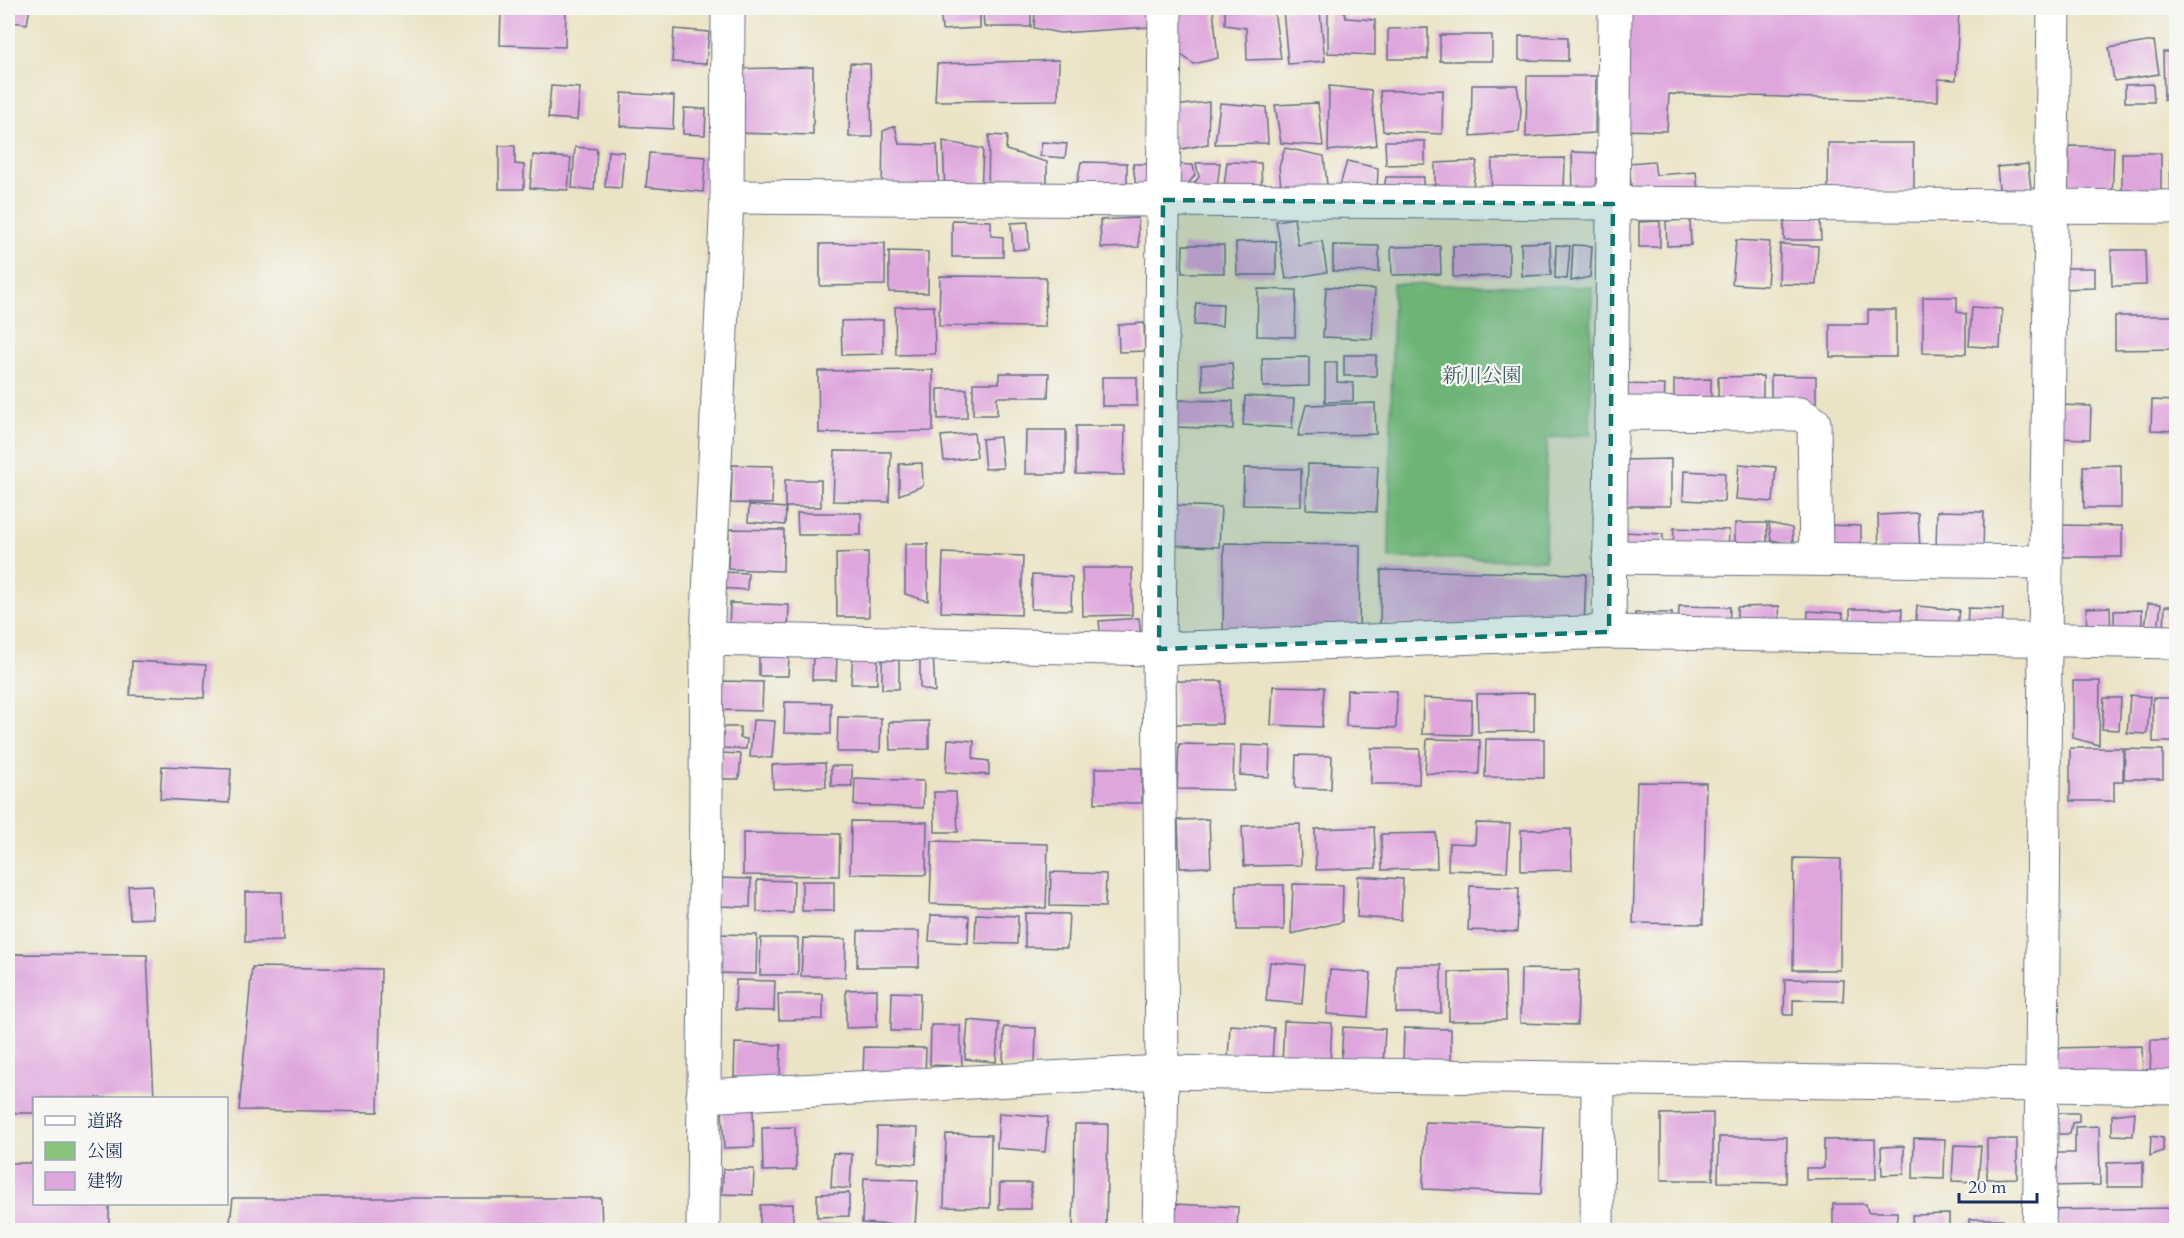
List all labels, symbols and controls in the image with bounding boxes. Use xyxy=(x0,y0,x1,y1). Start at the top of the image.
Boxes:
park label: 新川公園 xyxy=(1442,362,1522,389)
legend xyxy=(33,1097,228,1205)
text: 道路 xyxy=(87,1109,123,1134)
text: 公園 xyxy=(87,1139,123,1164)
scale bar xyxy=(1959,1166,2037,1204)
text: 建物 xyxy=(87,1169,123,1194)
text: 20 m xyxy=(1968,1175,2007,1200)

